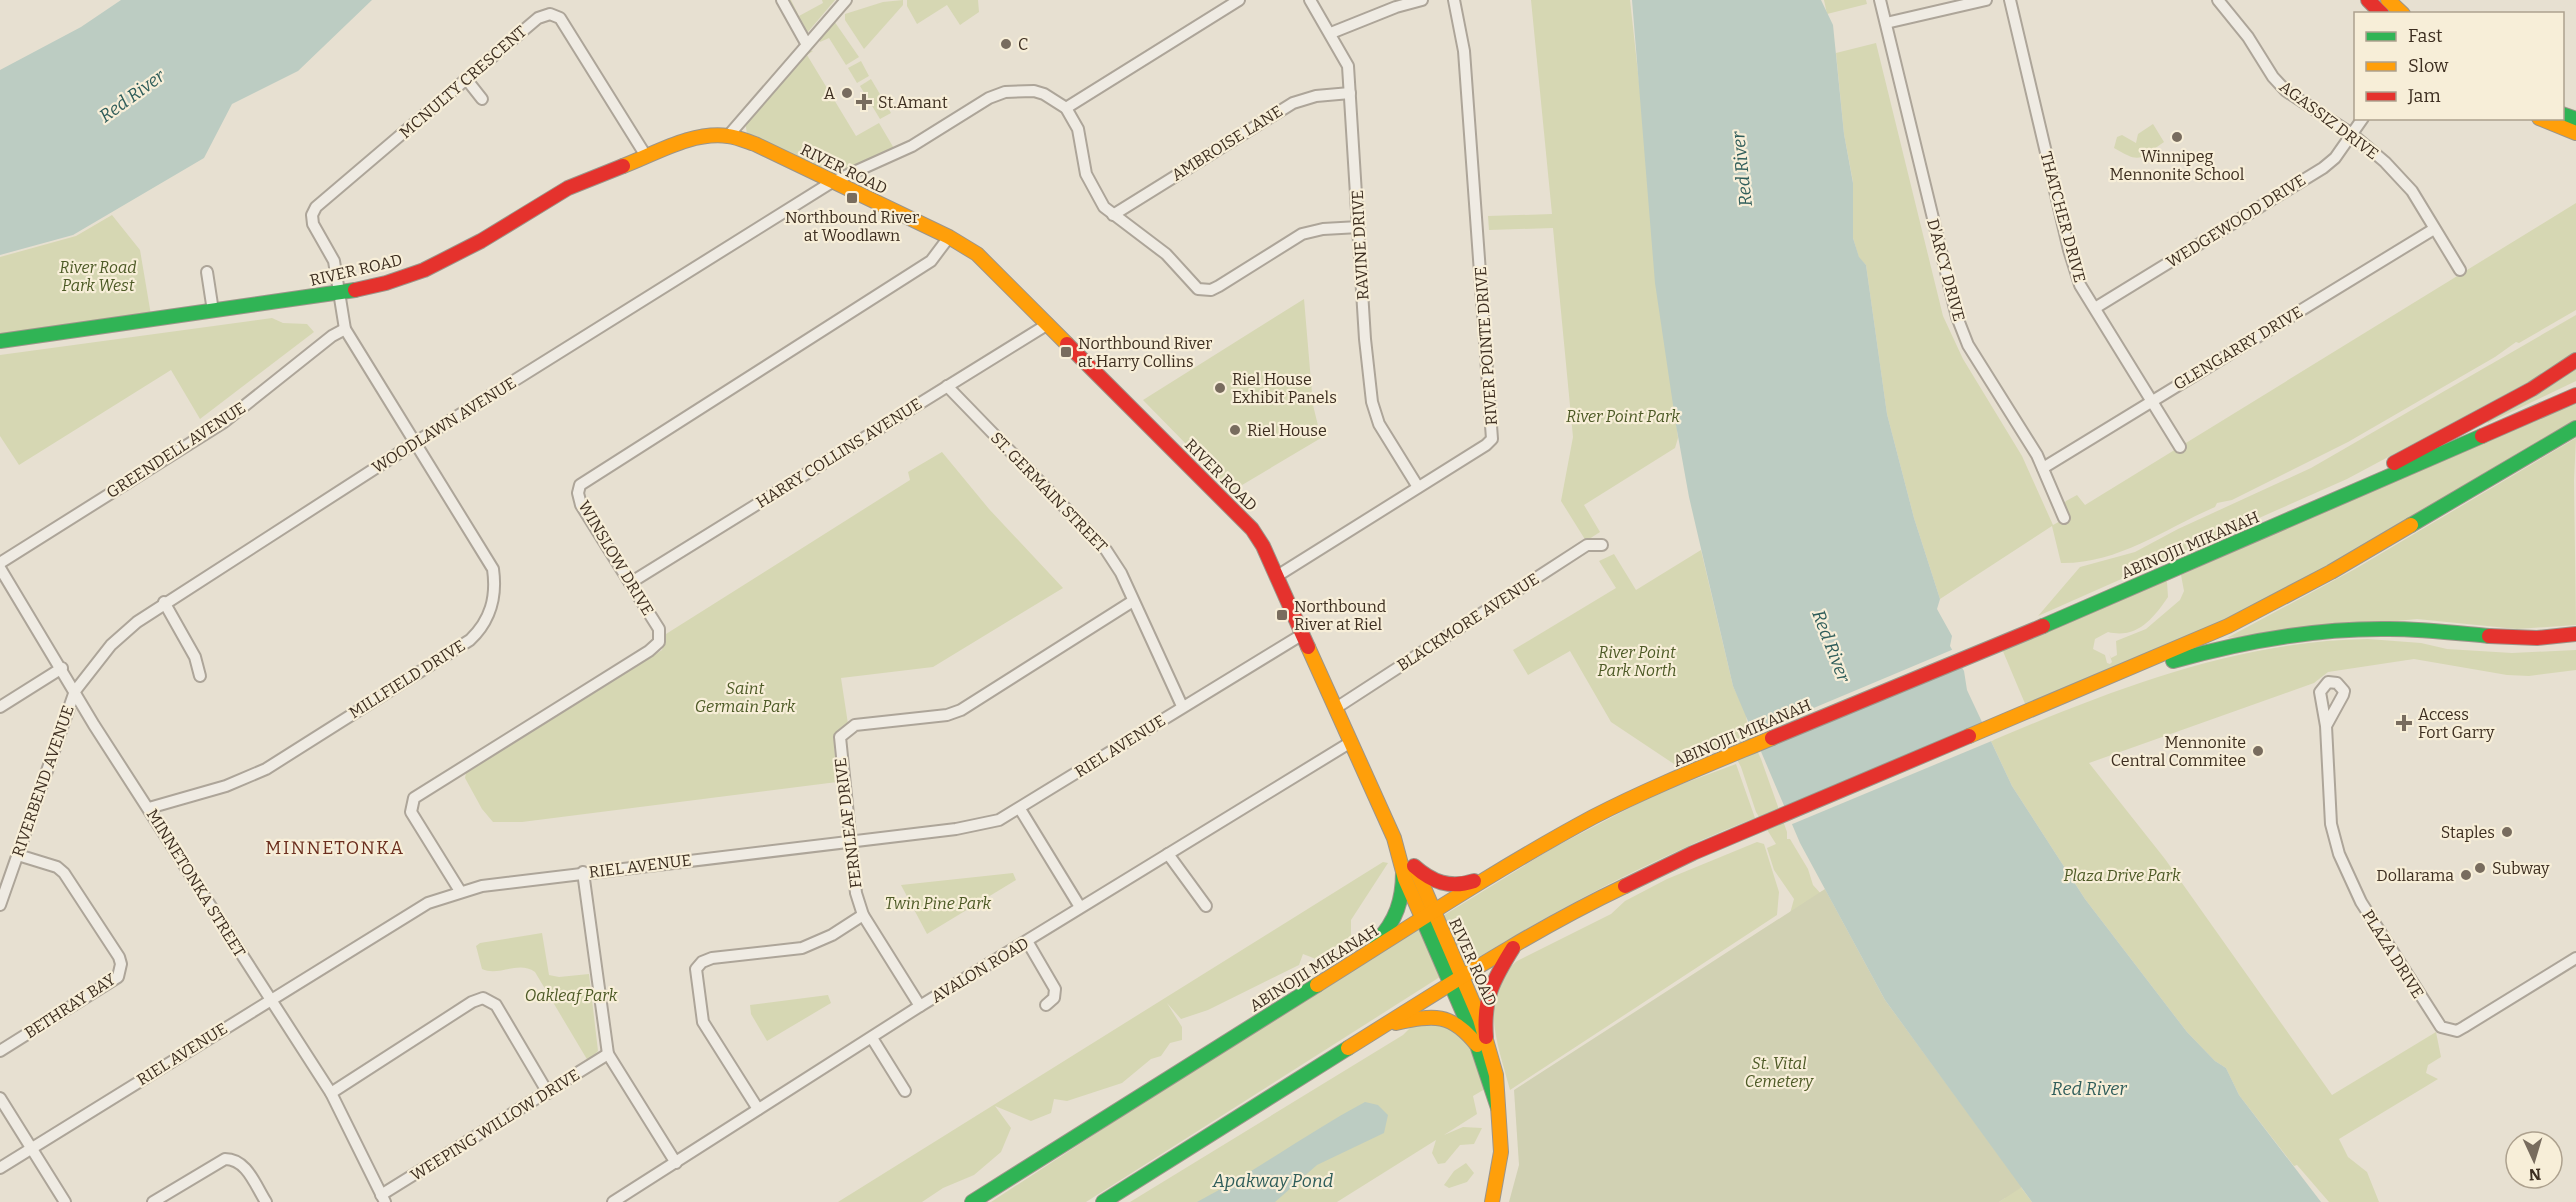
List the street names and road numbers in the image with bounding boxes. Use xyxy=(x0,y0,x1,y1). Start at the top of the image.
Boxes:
street label: MCNULTY CRESCENT xyxy=(396,22,530,142)
street label: AGASSIZ DRIVE xyxy=(2276,77,2382,163)
street label: AMBROISE LANE xyxy=(1168,101,1286,185)
street label: RIVER ROAD xyxy=(797,140,891,198)
street label: THATCHER DRIVE xyxy=(2036,149,2090,285)
street label: WEDGEWOOD DRIVE xyxy=(2163,170,2309,272)
street label: RAVINE DRIVE xyxy=(1348,189,1372,301)
street label: D'ARCY DRIVE xyxy=(1923,216,1969,324)
street label: RIVER ROAD xyxy=(308,250,404,290)
street label: RIVER POINTE DRIVE xyxy=(1471,266,1501,426)
street label: GLENGARRY DRIVE xyxy=(2170,302,2306,394)
street label: WOODLAWN AVENUE xyxy=(368,373,520,477)
street label: HARRY COLLINS AVENUE xyxy=(753,394,925,512)
street label: GREENDELL AVENUE xyxy=(103,398,249,502)
street label: ST. GERMAIN STREET xyxy=(987,428,1111,556)
street label: RIVER ROAD xyxy=(1181,435,1261,515)
street label: WINSLOW DRIVE xyxy=(574,497,658,619)
street label: ABINOJII MIKANAH xyxy=(2118,507,2262,583)
street label: BLACKMORE AVENUE xyxy=(1394,569,1542,675)
street label: MILLFIELD DRIVE xyxy=(345,636,469,722)
street label: ABINOJII MIKANAH xyxy=(1670,695,1814,771)
street label: RIVERBEND AVENUE xyxy=(8,703,78,859)
street label: RIEL AVENUE xyxy=(1071,711,1169,781)
street label: FERNLEAF DRIVE xyxy=(831,757,865,889)
street label: MINNETONKA STREET xyxy=(143,806,249,960)
street label: RIEL AVENUE xyxy=(588,850,692,882)
street label: PLAZA DRIVE xyxy=(2358,906,2428,1002)
street label: RIVER ROAD xyxy=(1445,915,1501,1009)
street label: ABINOJII MIKANAH xyxy=(1246,921,1382,1015)
street label: AVALON ROAD xyxy=(928,933,1032,1007)
street label: BETHRAY BAY xyxy=(21,969,120,1042)
street label: RIEL AVENUE xyxy=(133,1019,231,1089)
street label: WEEPING WILLOW DRIVE xyxy=(407,1065,583,1185)

